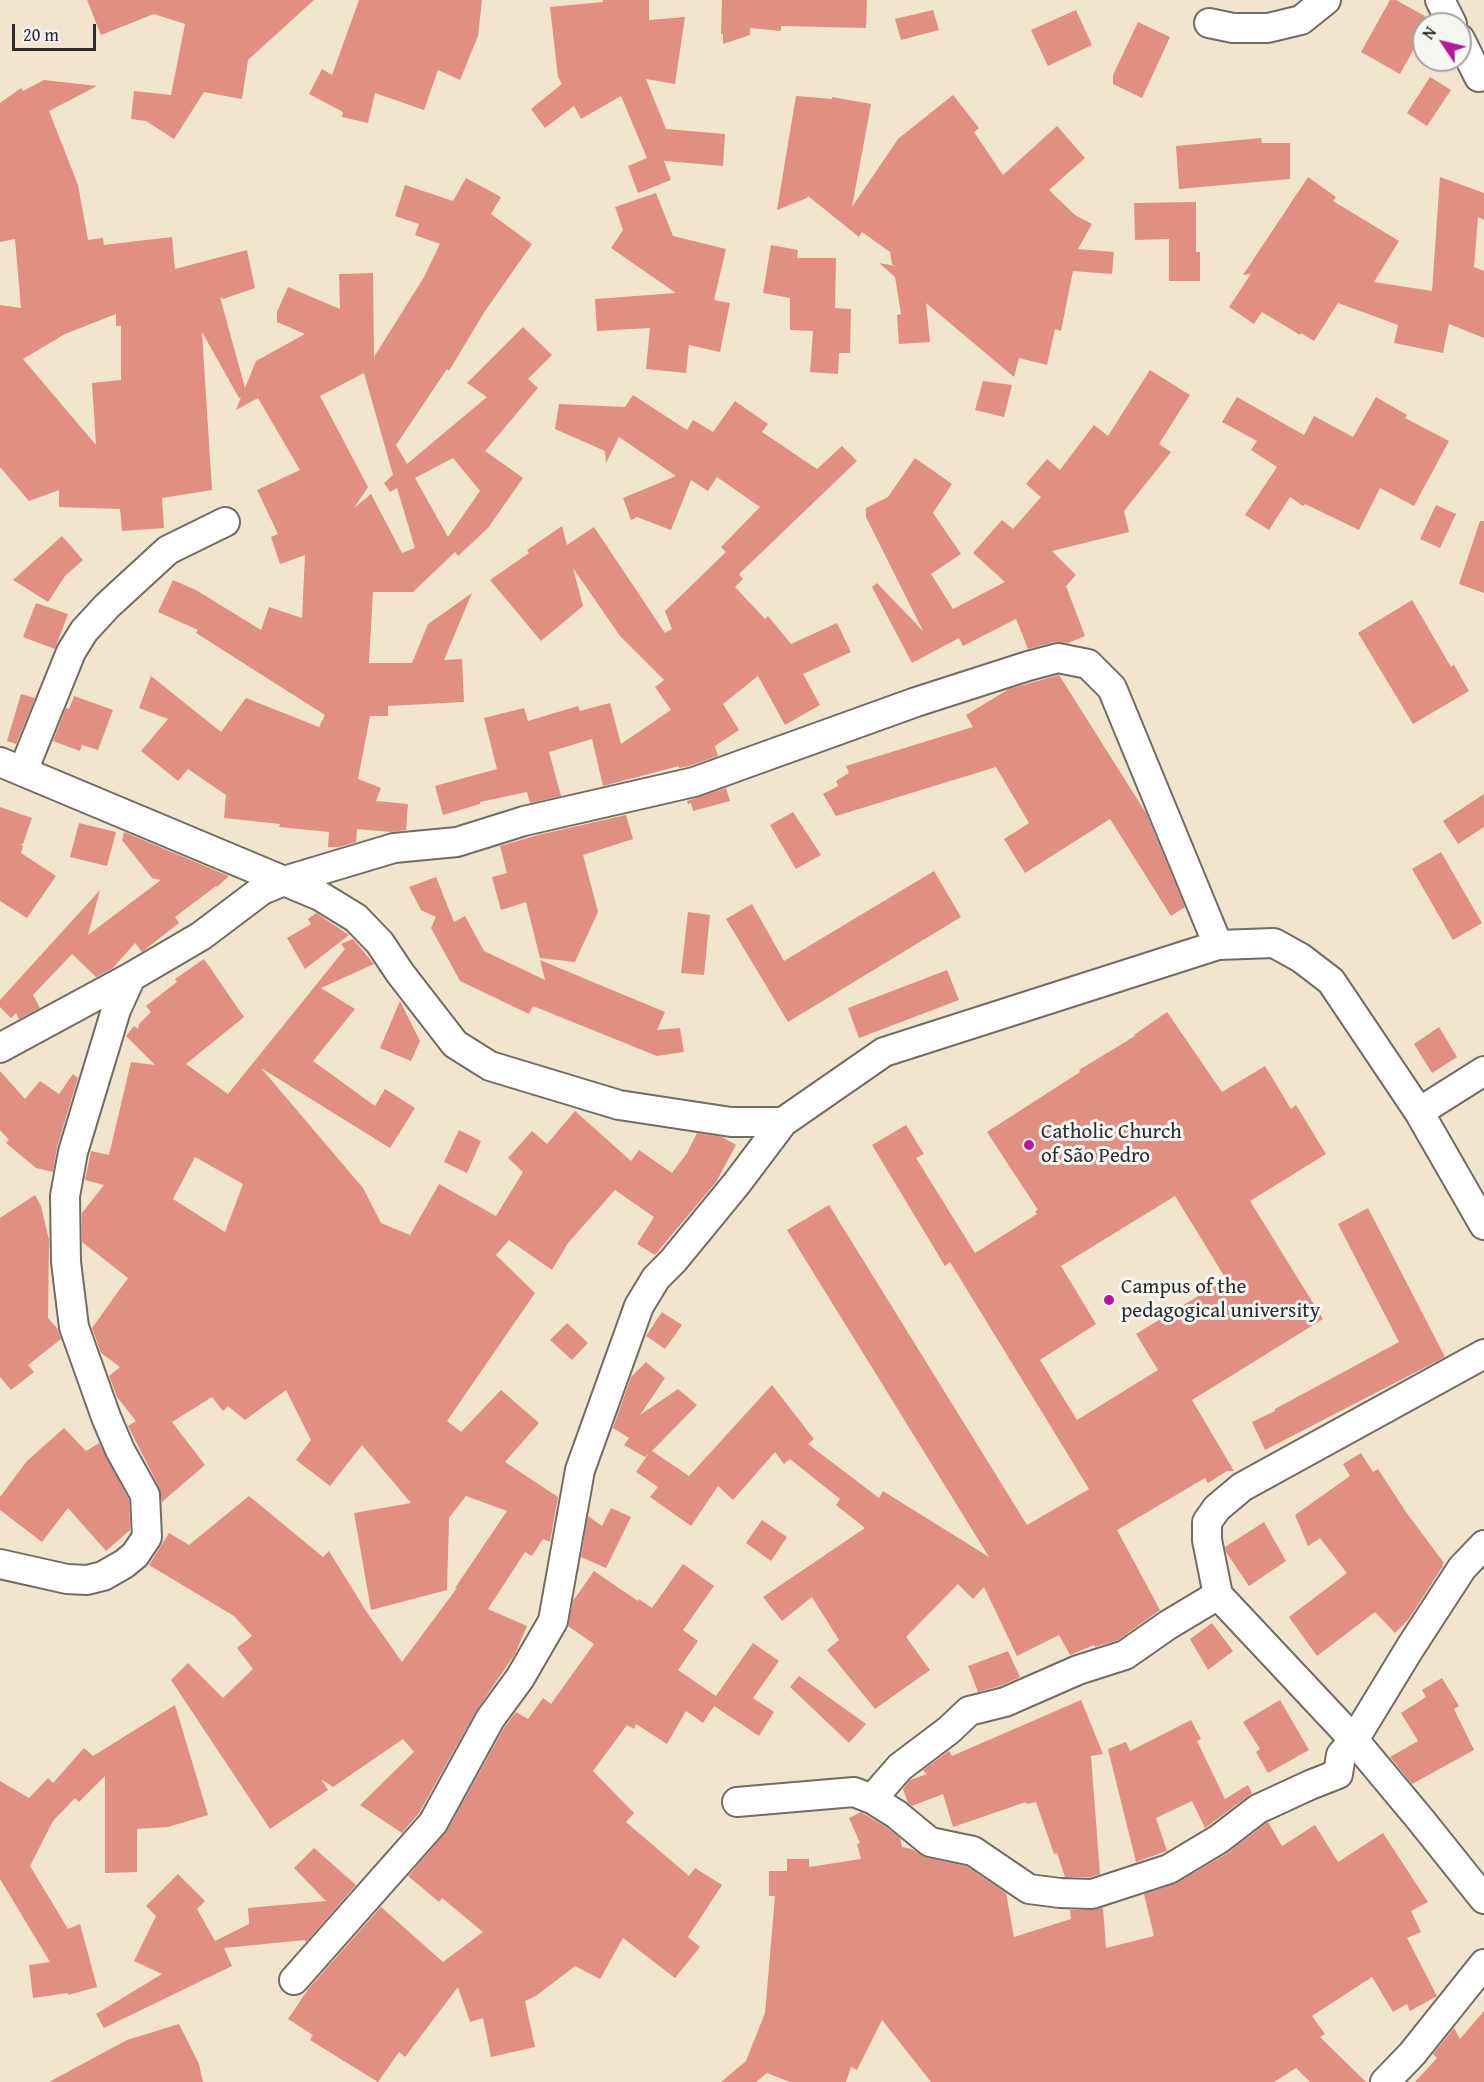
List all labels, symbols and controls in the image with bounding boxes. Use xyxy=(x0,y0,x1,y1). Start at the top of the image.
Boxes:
scale bar xyxy=(15,12,99,50)
north arrow xyxy=(1412,12,1472,72)
text: 20 m xyxy=(23,21,59,48)
text: N xyxy=(1416,22,1442,44)
place label: Catholic Church of São Pedro xyxy=(1041,1120,1182,1170)
marker: Catholic Church of São Pedro xyxy=(1022,1138,1036,1152)
place label: Campus of the pedagogical university xyxy=(1121,1275,1320,1325)
marker: Campus of the pedagogical university xyxy=(1102,1293,1116,1307)

